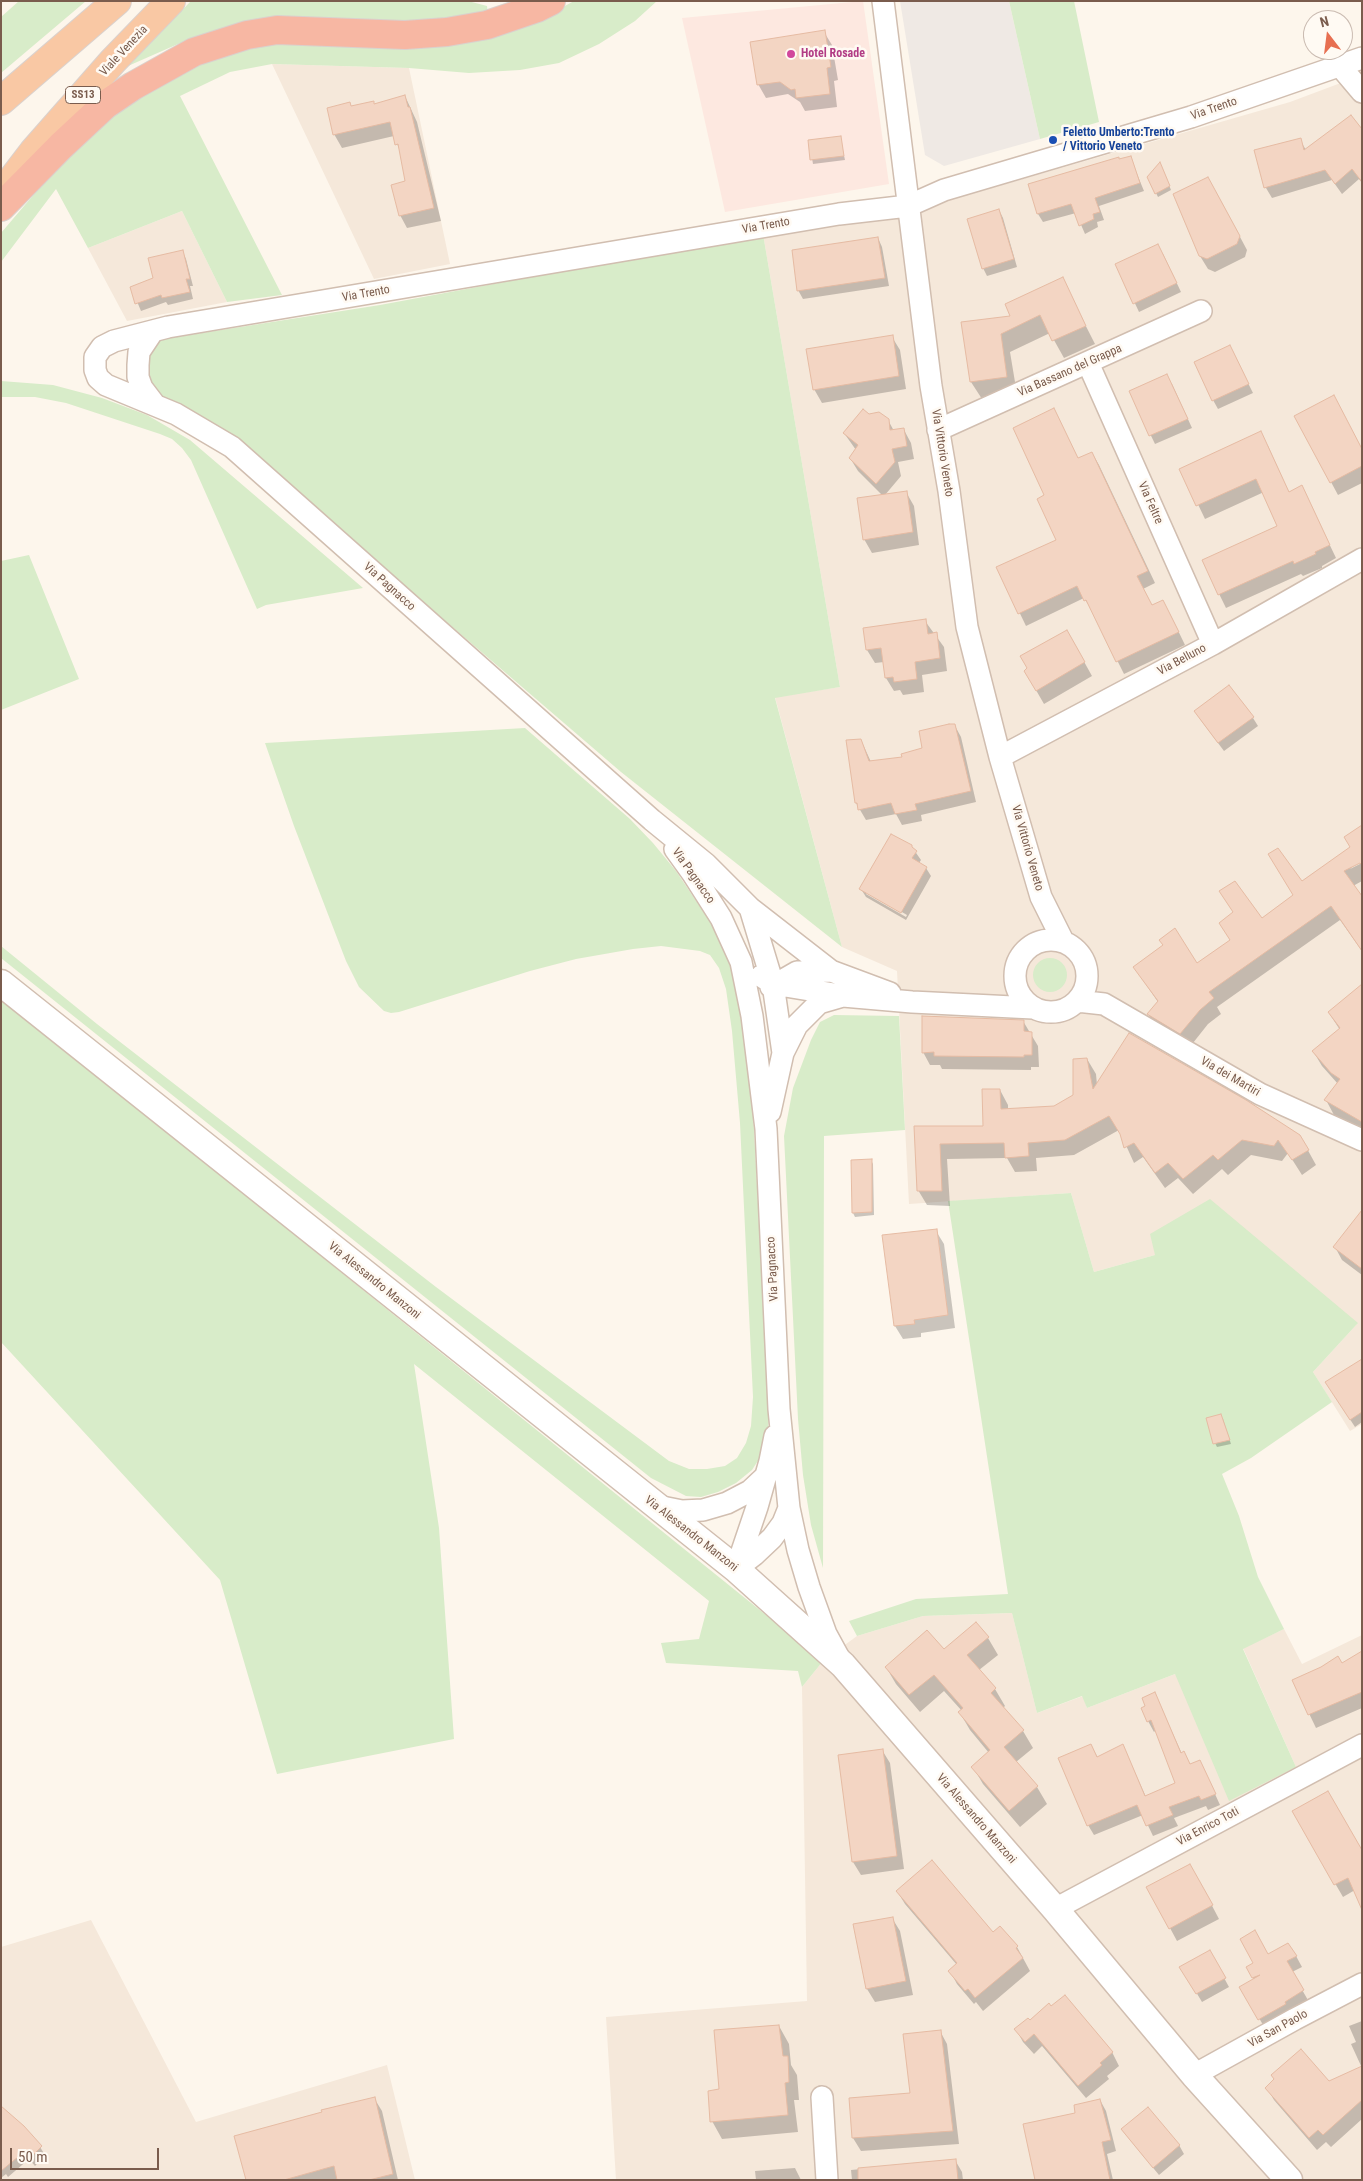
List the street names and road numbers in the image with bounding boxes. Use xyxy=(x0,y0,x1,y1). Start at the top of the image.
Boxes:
street label: Viale Venezia xyxy=(97,23,151,79)
road number: SS13 xyxy=(66,86,100,104)
street label: Via Trento xyxy=(1189,94,1239,124)
street label: Via Trento xyxy=(741,215,791,237)
street label: Via Trento xyxy=(341,283,391,305)
street label: Via Bassano del Grappa xyxy=(1016,342,1124,400)
street label: Via Vittorio Veneto xyxy=(928,408,956,498)
street label: Via Feltre xyxy=(1134,480,1166,526)
street label: Via Pagnacco xyxy=(360,560,418,614)
street label: Via Belluno xyxy=(1155,641,1209,679)
street label: Via Vittorio Veneto xyxy=(1008,803,1046,893)
street label: Via Pagnacco xyxy=(668,845,718,907)
street label: Via dei Martiri xyxy=(1198,1054,1262,1100)
street label: Via Pagnacco xyxy=(764,1236,782,1302)
street label: Via Alessandro Manzoni xyxy=(325,1239,423,1323)
street label: Via Alessandro Manzoni xyxy=(641,1493,741,1575)
street label: Via Alessandro Manzoni xyxy=(933,1771,1019,1867)
street label: Via Enrico Toti xyxy=(1174,1805,1242,1849)
street label: Via San Paolo xyxy=(1246,2007,1310,2051)

